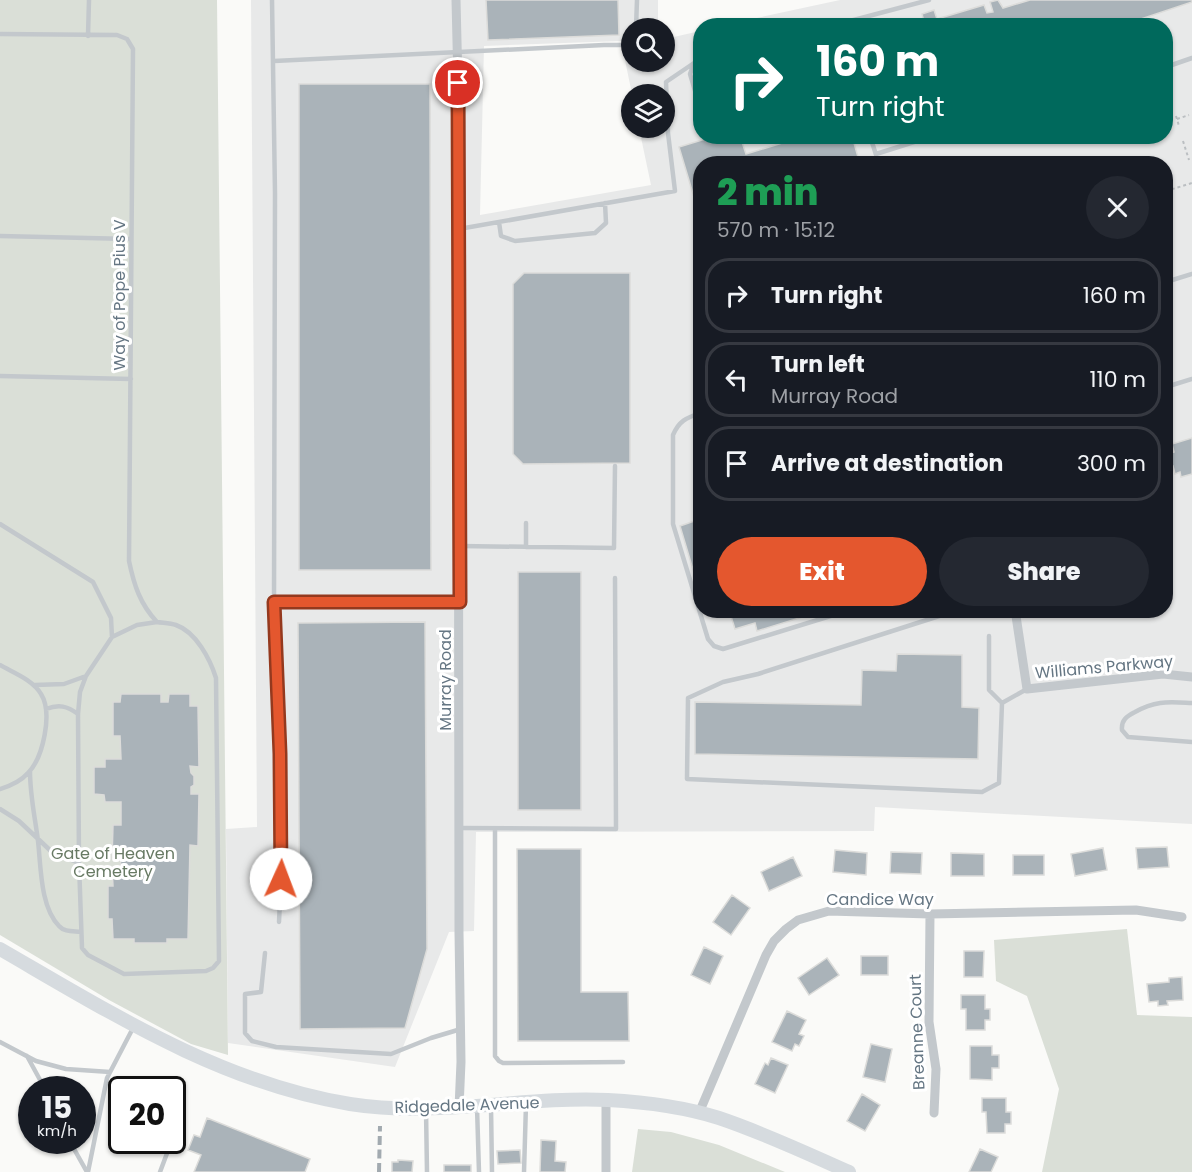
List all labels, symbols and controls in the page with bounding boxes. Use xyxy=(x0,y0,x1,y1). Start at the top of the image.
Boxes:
map controls xyxy=(621,18,675,138)
button: search xyxy=(621,18,675,72)
text: 160 m xyxy=(816,32,939,91)
icon: right xyxy=(717,42,795,120)
pin xyxy=(432,57,483,108)
icon: arrive xyxy=(441,66,474,99)
button: layers xyxy=(621,84,675,138)
text: Turn right xyxy=(816,88,945,125)
text: 2 min xyxy=(717,167,819,218)
button: close xyxy=(1086,176,1149,239)
text: 570 m · 15:12 xyxy=(717,216,835,244)
street label: Way of Pope Pius V xyxy=(108,219,131,370)
icon: right xyxy=(720,279,753,312)
text: Turn right xyxy=(771,280,882,311)
text: 160 m xyxy=(1083,280,1146,311)
text: Turn left xyxy=(771,349,865,380)
icon: left xyxy=(720,363,753,396)
text: 110 m xyxy=(1090,364,1146,395)
text: Murray Road xyxy=(771,382,898,410)
icon: arrive xyxy=(720,447,753,480)
text: Arrive at destination xyxy=(771,448,1003,479)
text: 300 m xyxy=(1077,448,1146,479)
button: Exit xyxy=(717,537,927,606)
button: Share xyxy=(939,537,1149,606)
street label: Murray Road xyxy=(434,629,457,731)
street label: Williams Parkway xyxy=(1034,650,1174,684)
park label: Gate of Heaven Cemetery xyxy=(51,842,175,883)
position arrow xyxy=(249,847,313,911)
street label: Candice Way xyxy=(826,888,934,911)
street label: Breanne Court xyxy=(903,974,931,1090)
speed limit sign: 20 xyxy=(108,1076,186,1154)
text: 15 xyxy=(42,1086,72,1129)
street label: Ridgedale Avenue xyxy=(394,1091,540,1119)
text: km/h xyxy=(37,1120,77,1141)

